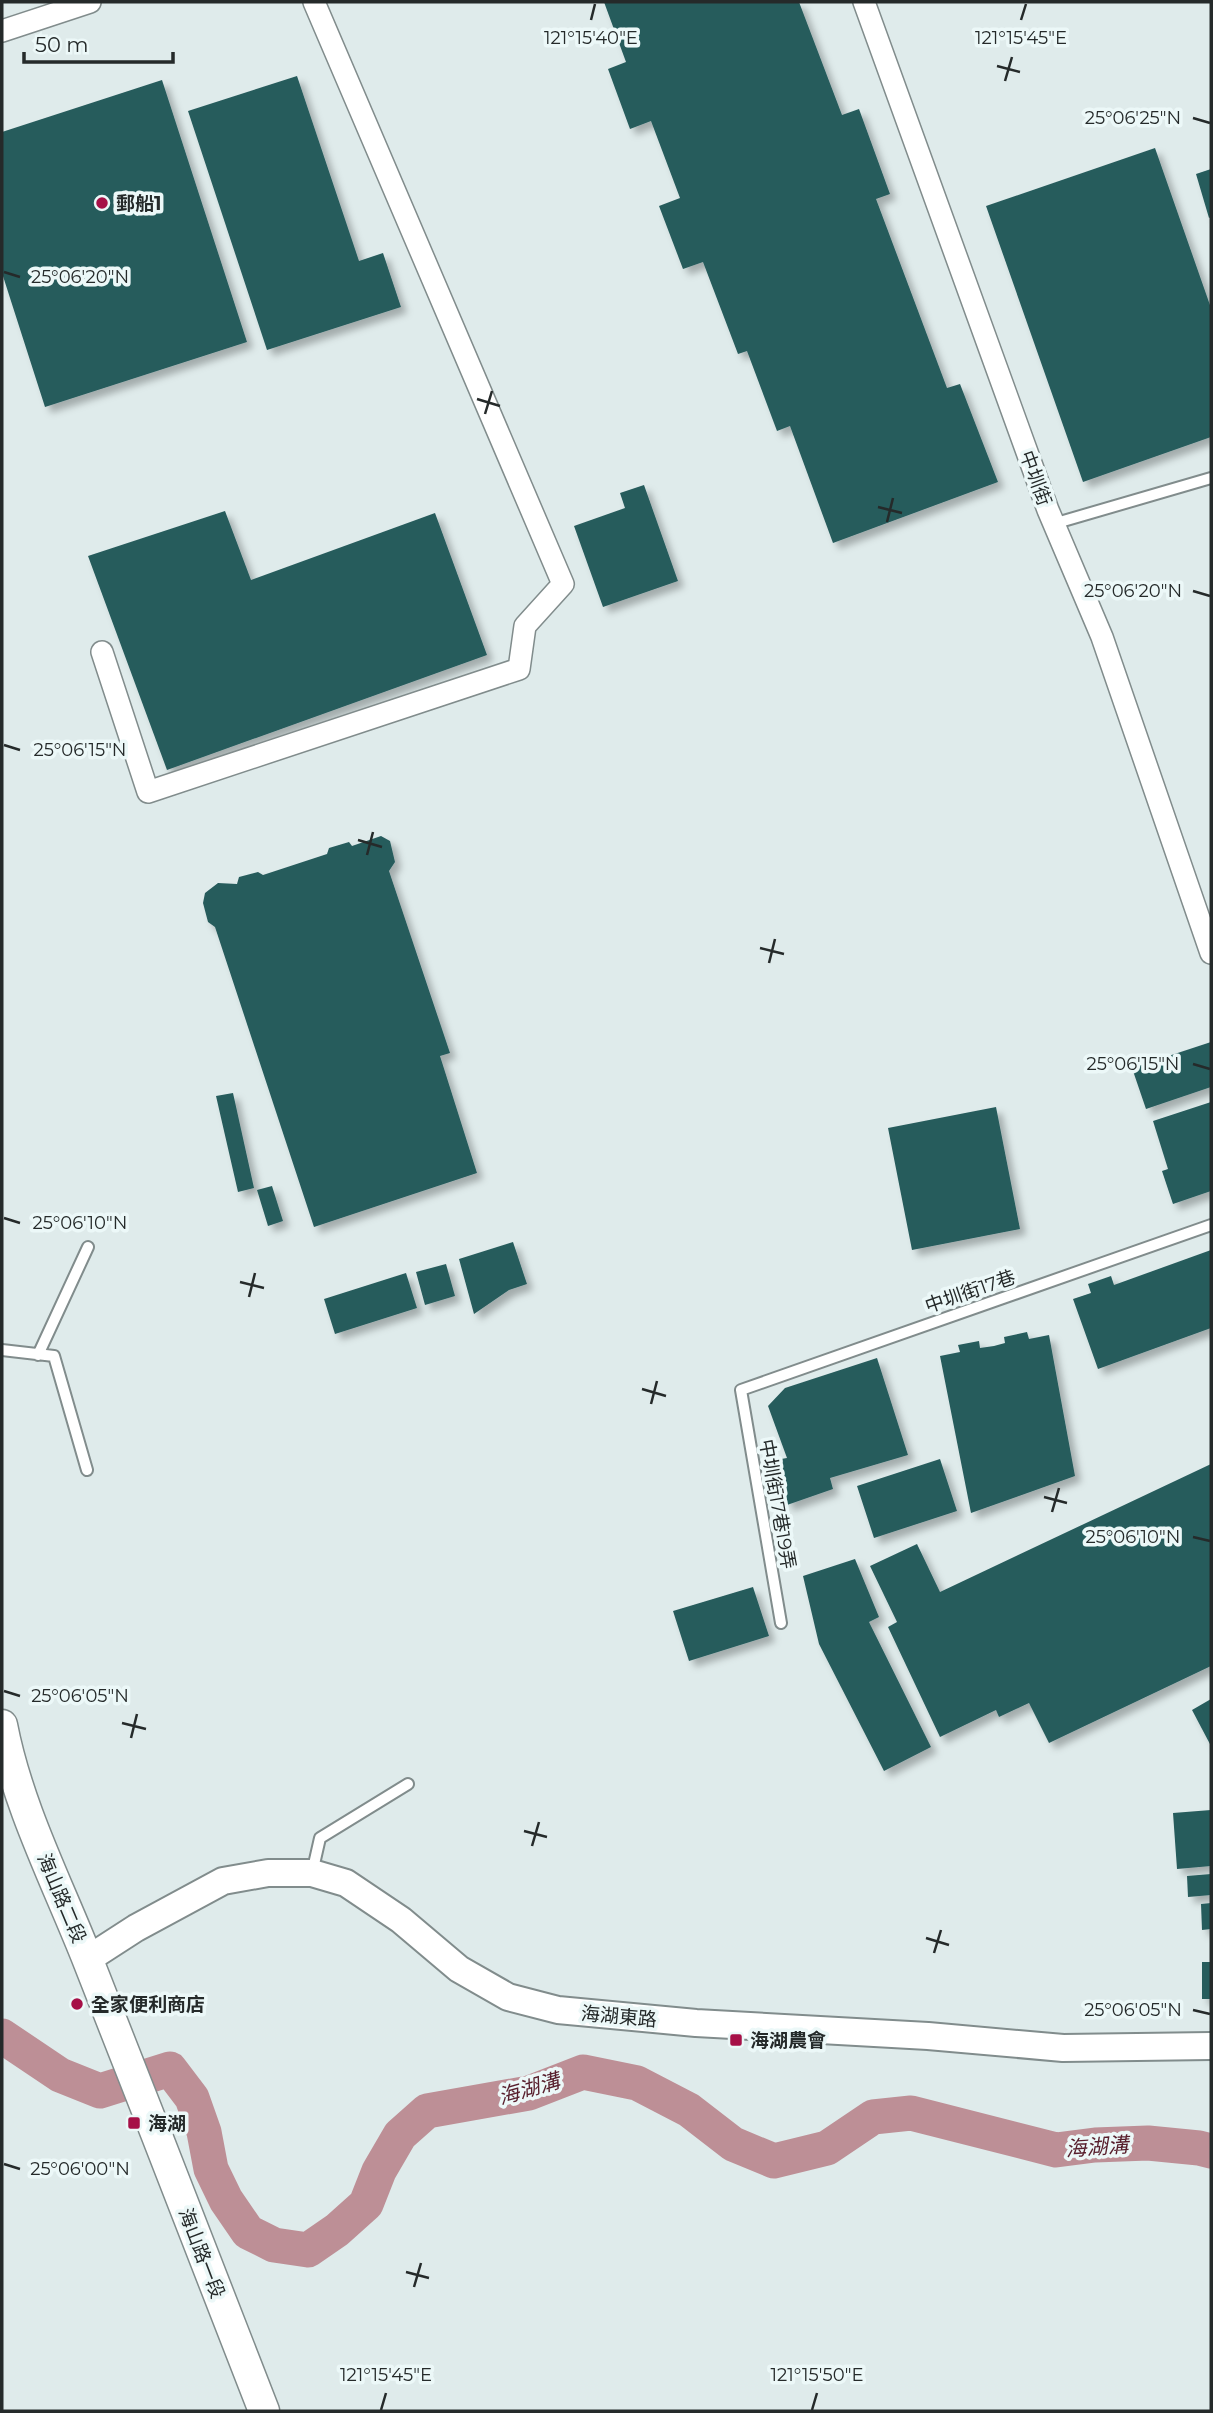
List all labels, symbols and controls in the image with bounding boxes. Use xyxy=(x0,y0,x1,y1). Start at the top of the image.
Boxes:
scale bar xyxy=(24,21,173,65)
text: 121°15'40"E xyxy=(544,27,638,49)
text: 121°15'45"E xyxy=(975,27,1067,49)
text: 50 m xyxy=(35,32,89,57)
text: 25°06'25"N xyxy=(1085,107,1181,129)
place label: 郵船1 xyxy=(116,192,161,215)
marker: 郵船1 xyxy=(94,195,110,211)
text: 25°06'20"N xyxy=(31,266,129,288)
street label: 中圳街 xyxy=(1015,447,1056,509)
text: 25°06'20"N xyxy=(1084,580,1182,602)
text: 25°06'15"N xyxy=(34,739,127,761)
text: 25°06'15"N xyxy=(1087,1053,1180,1075)
text: 25°06'10"N xyxy=(33,1212,127,1234)
street label: 中圳街17巷 xyxy=(922,1265,1018,1318)
street label: 中圳街17巷19弄 xyxy=(755,1437,800,1571)
text: 25°06'10"N xyxy=(1086,1526,1180,1548)
text: 25°06'05"N xyxy=(31,1685,129,1707)
street label: 海山路二段 xyxy=(32,1850,91,1946)
place label: 全家便利商店 xyxy=(91,1993,205,2016)
marker: 全家便利商店 xyxy=(69,1996,85,2012)
text: 25°06'05"N xyxy=(1084,1999,1182,2021)
street label: 海湖東路 xyxy=(580,2002,658,2031)
place label: 海湖農會 xyxy=(750,2029,826,2052)
marker: 海湖農會 xyxy=(728,2032,744,2048)
water label: 海湖溝 xyxy=(495,2067,565,2109)
place label: 海湖 xyxy=(148,2112,186,2135)
marker: 海湖 xyxy=(126,2115,142,2131)
water label: 海湖溝 xyxy=(1065,2132,1132,2161)
text: 25°06'00"N xyxy=(30,2158,130,2180)
street label: 海山路一段 xyxy=(174,2205,229,2302)
text: 121°15'45"E xyxy=(340,2364,432,2386)
text: 121°15'50"E xyxy=(771,2364,863,2386)

